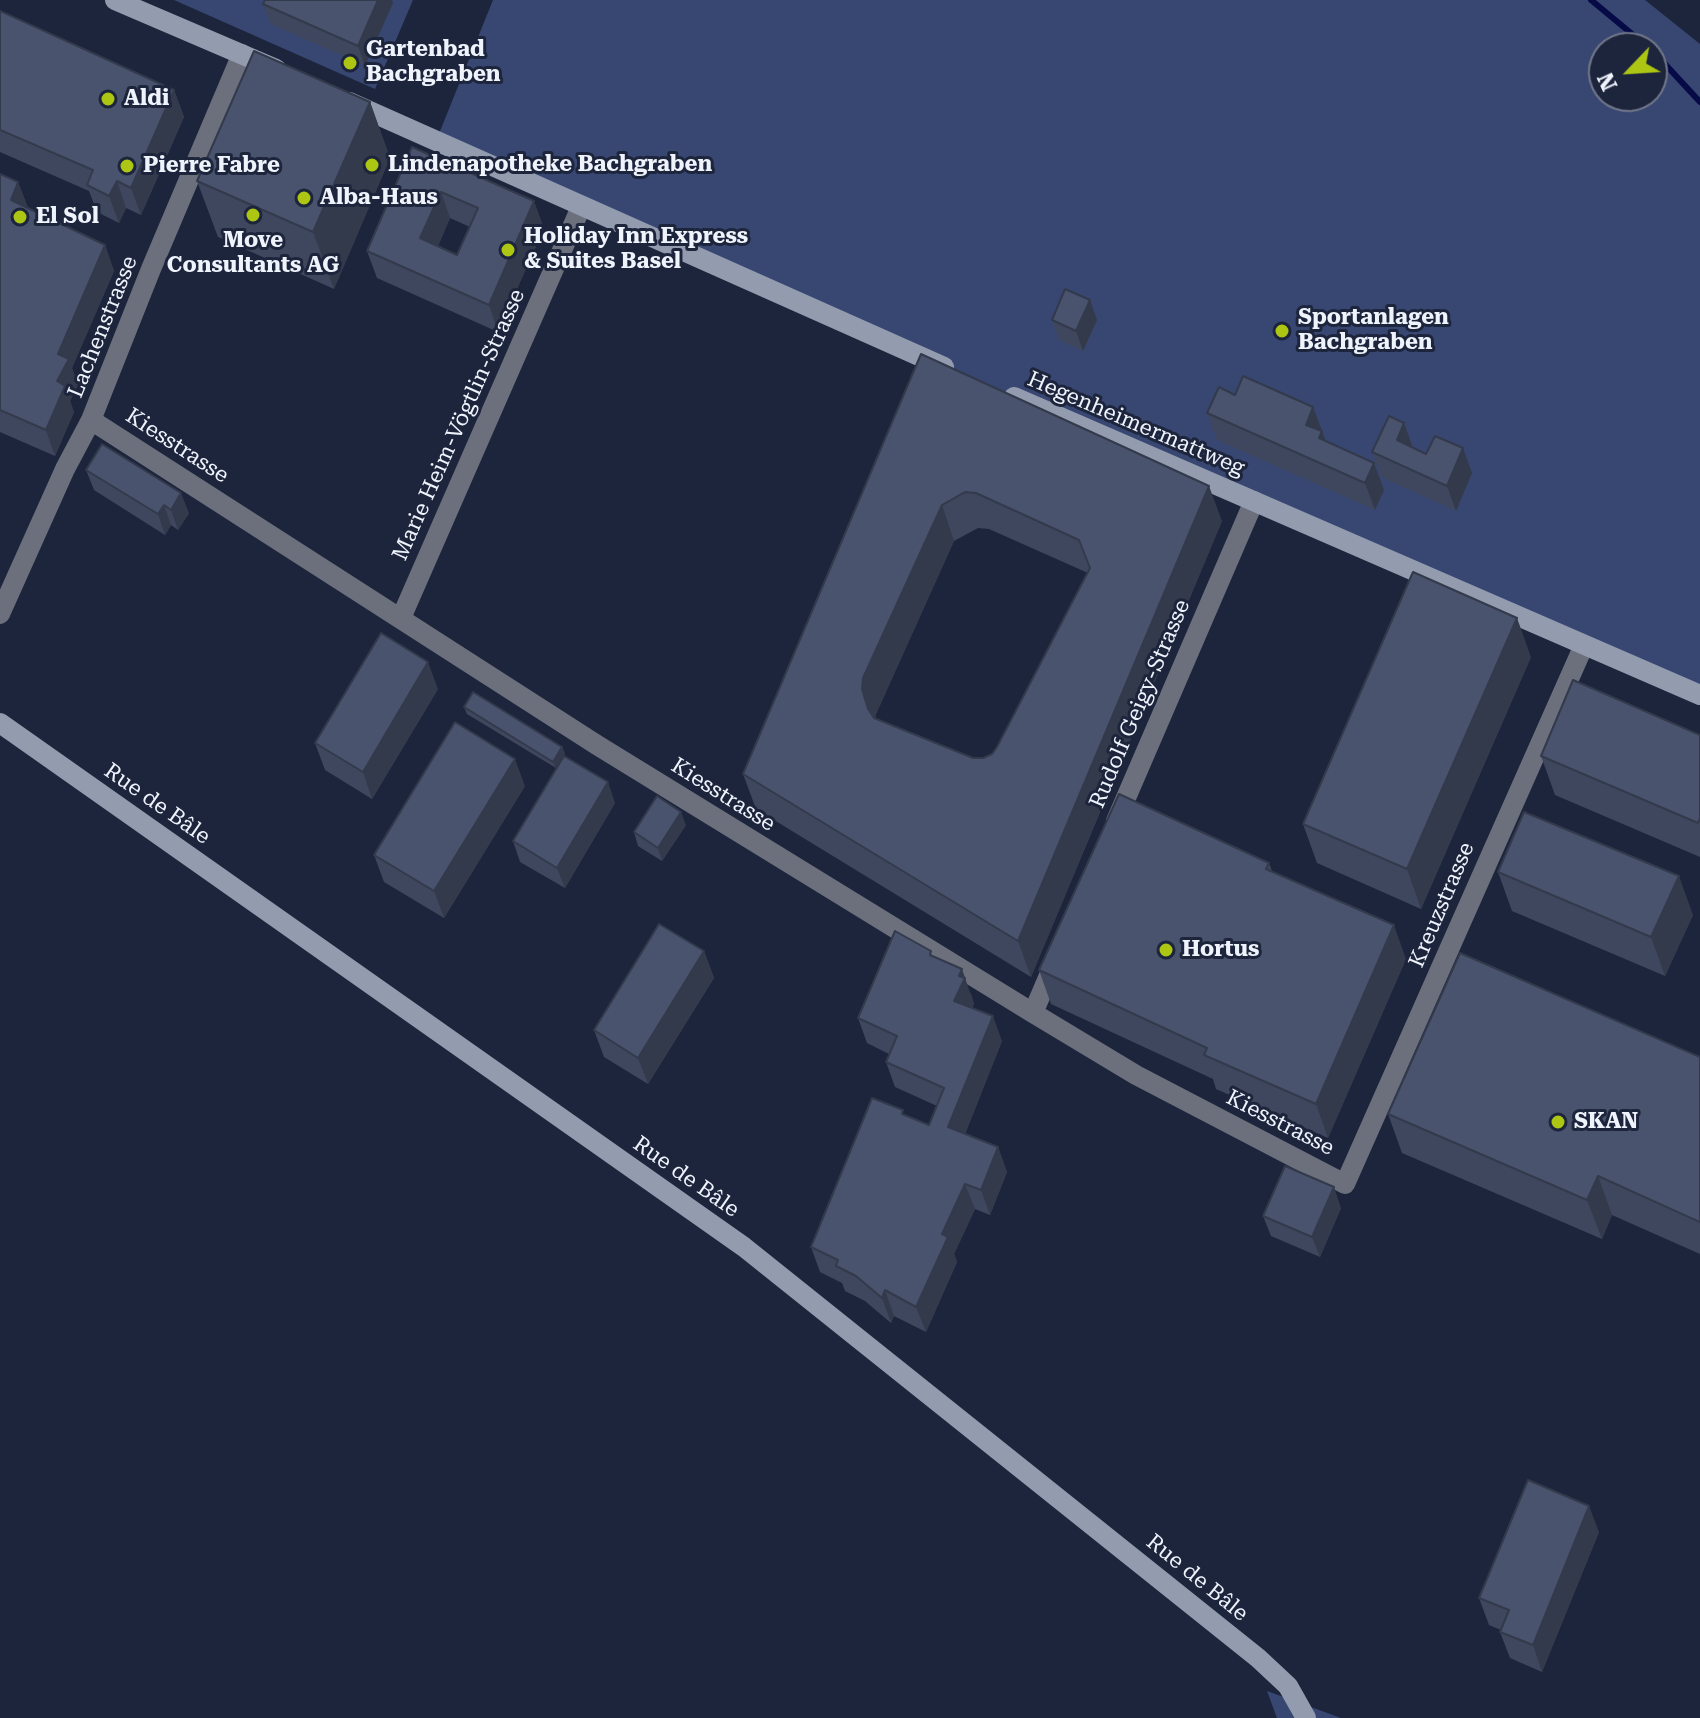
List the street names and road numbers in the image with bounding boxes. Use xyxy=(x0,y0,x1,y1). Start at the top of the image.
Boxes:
street label: Lachenstrasse xyxy=(63,252,143,402)
street label: Marie Heim-Vögtlin-Strasse xyxy=(387,285,531,565)
street label: Hegenheimermattweg xyxy=(1023,366,1249,482)
street label: Kiesstrasse xyxy=(120,403,234,489)
street label: Rudolf Geigy-Strasse xyxy=(1084,596,1196,812)
street label: Kiesstrasse xyxy=(666,753,780,837)
street label: Rue de Bâle xyxy=(99,758,215,850)
street label: Kreuzstrasse xyxy=(1404,838,1480,972)
street label: Kiesstrasse xyxy=(1222,1085,1338,1161)
street label: Rue de Bâle xyxy=(628,1131,744,1223)
street label: Rue de Bâle xyxy=(1141,1529,1253,1627)

